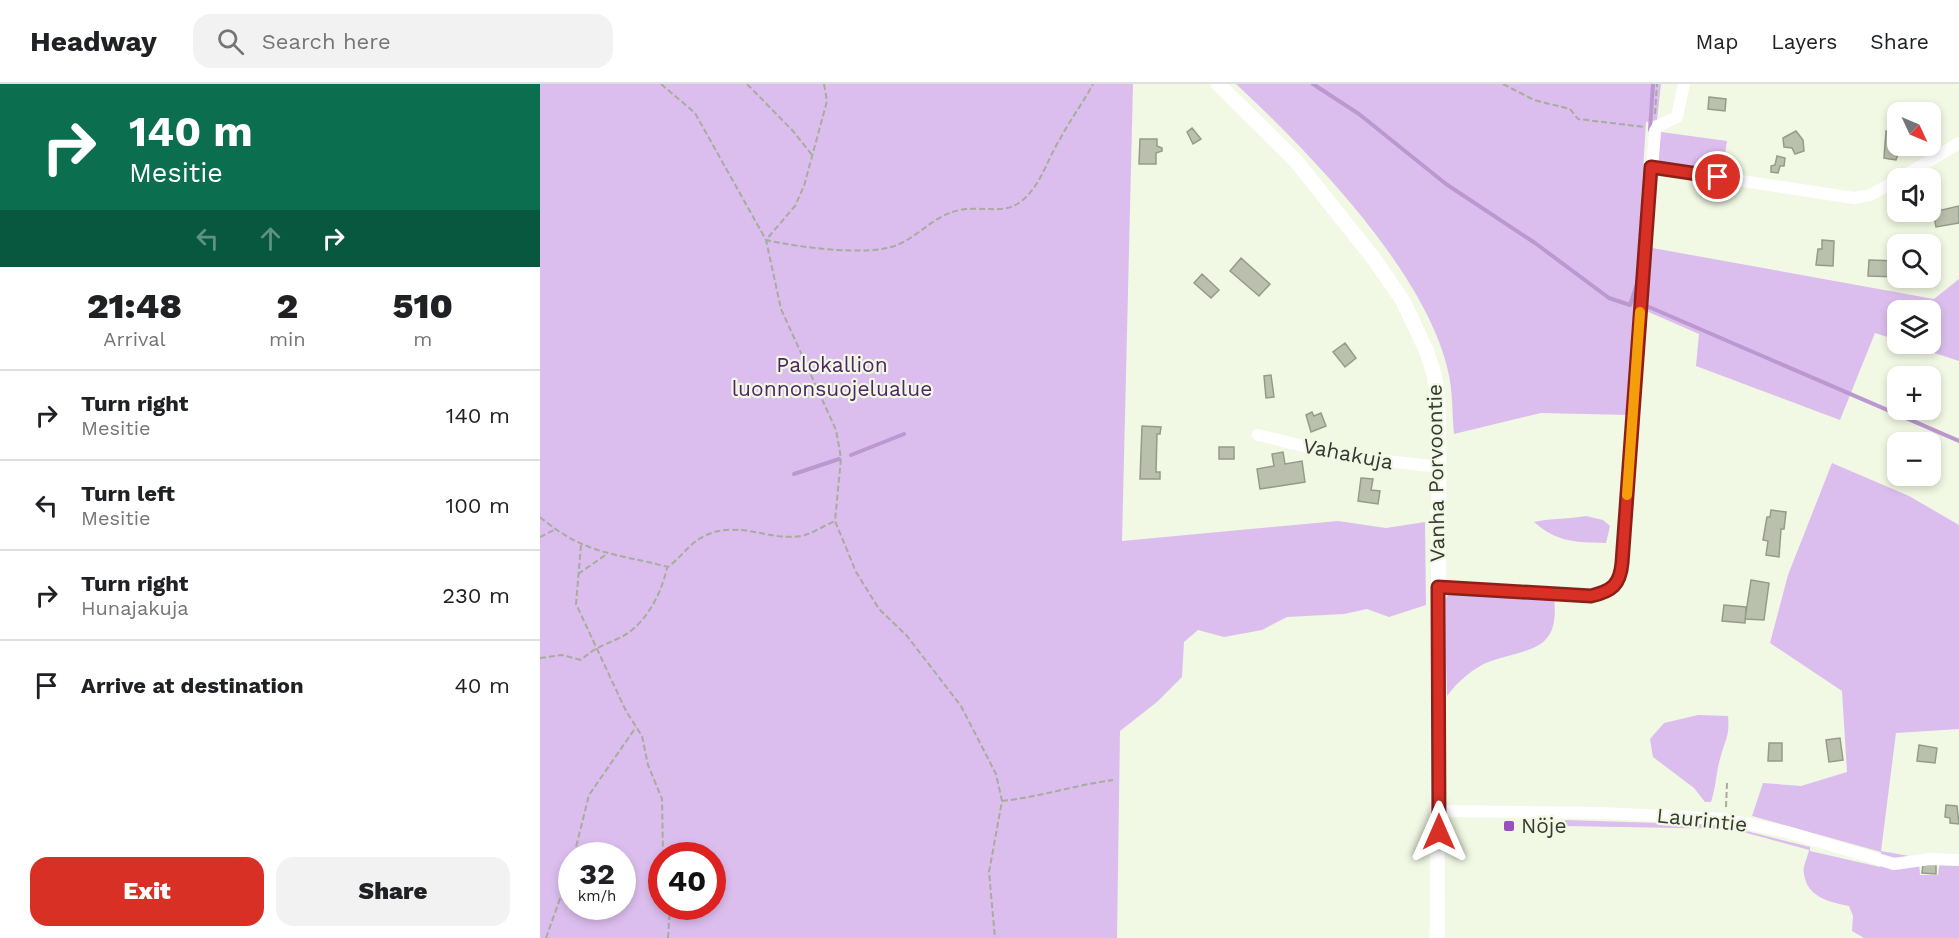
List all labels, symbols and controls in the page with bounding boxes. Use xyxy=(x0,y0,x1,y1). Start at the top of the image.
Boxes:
search box xyxy=(193,14,613,68)
text: Headway xyxy=(30,25,157,58)
icon: search xyxy=(214,25,247,58)
text: Search here xyxy=(262,29,391,54)
text: Map xyxy=(1695,29,1738,54)
text: Layers xyxy=(1771,29,1837,54)
text: Share xyxy=(1870,29,1929,54)
north arrow xyxy=(1887,102,1941,156)
map controls xyxy=(1887,102,1941,486)
text: 140 m xyxy=(129,107,253,156)
icon: right xyxy=(30,108,108,186)
pin xyxy=(1692,151,1743,202)
text: Mesitie xyxy=(129,157,223,189)
icon: arrive xyxy=(1701,160,1734,193)
button: sound xyxy=(1887,168,1941,222)
icon: left xyxy=(191,222,224,255)
icon: ahead xyxy=(254,222,287,255)
icon: right xyxy=(317,222,350,255)
button: search xyxy=(1887,234,1941,288)
text: 21:48 xyxy=(87,285,182,327)
text: 2 xyxy=(276,285,298,327)
text: 510 xyxy=(393,285,453,327)
button: layers xyxy=(1887,300,1941,354)
text: Arrival xyxy=(103,327,166,351)
text: min xyxy=(269,327,306,351)
text: m xyxy=(413,327,432,351)
park label: Palokallion luonnonsuojelualue xyxy=(732,352,932,401)
button: + xyxy=(1887,366,1941,420)
street label: Vanha Porvoontie xyxy=(1421,384,1450,562)
text: Turn right xyxy=(81,391,188,416)
icon: right xyxy=(30,399,63,432)
text: 140 m xyxy=(446,403,510,428)
text: Mesitie xyxy=(81,416,151,440)
button: − xyxy=(1887,432,1941,486)
street label: Vahakuja xyxy=(1301,433,1395,475)
text: Turn left xyxy=(81,481,175,506)
icon: left xyxy=(30,489,63,522)
text: 100 m xyxy=(446,493,510,518)
text: Mesitie xyxy=(81,506,151,530)
text: Turn right xyxy=(81,571,188,596)
icon: right xyxy=(30,579,63,612)
text: 230 m xyxy=(442,583,510,608)
text: Hunajakuja xyxy=(81,596,189,620)
icon: arrive xyxy=(30,669,63,702)
text: Arrive at destination xyxy=(81,673,304,698)
text: 40 m xyxy=(454,673,510,698)
position arrow xyxy=(1407,800,1471,864)
street label: Laurintie xyxy=(1656,802,1749,837)
place label: Nöje xyxy=(1521,813,1567,838)
marker: Nöje xyxy=(1502,819,1516,833)
speed limit sign: 40 xyxy=(648,842,726,920)
text: 32 xyxy=(579,856,615,891)
button: Exit xyxy=(30,857,264,926)
button: Share xyxy=(276,857,510,926)
text: km/h xyxy=(578,887,616,905)

